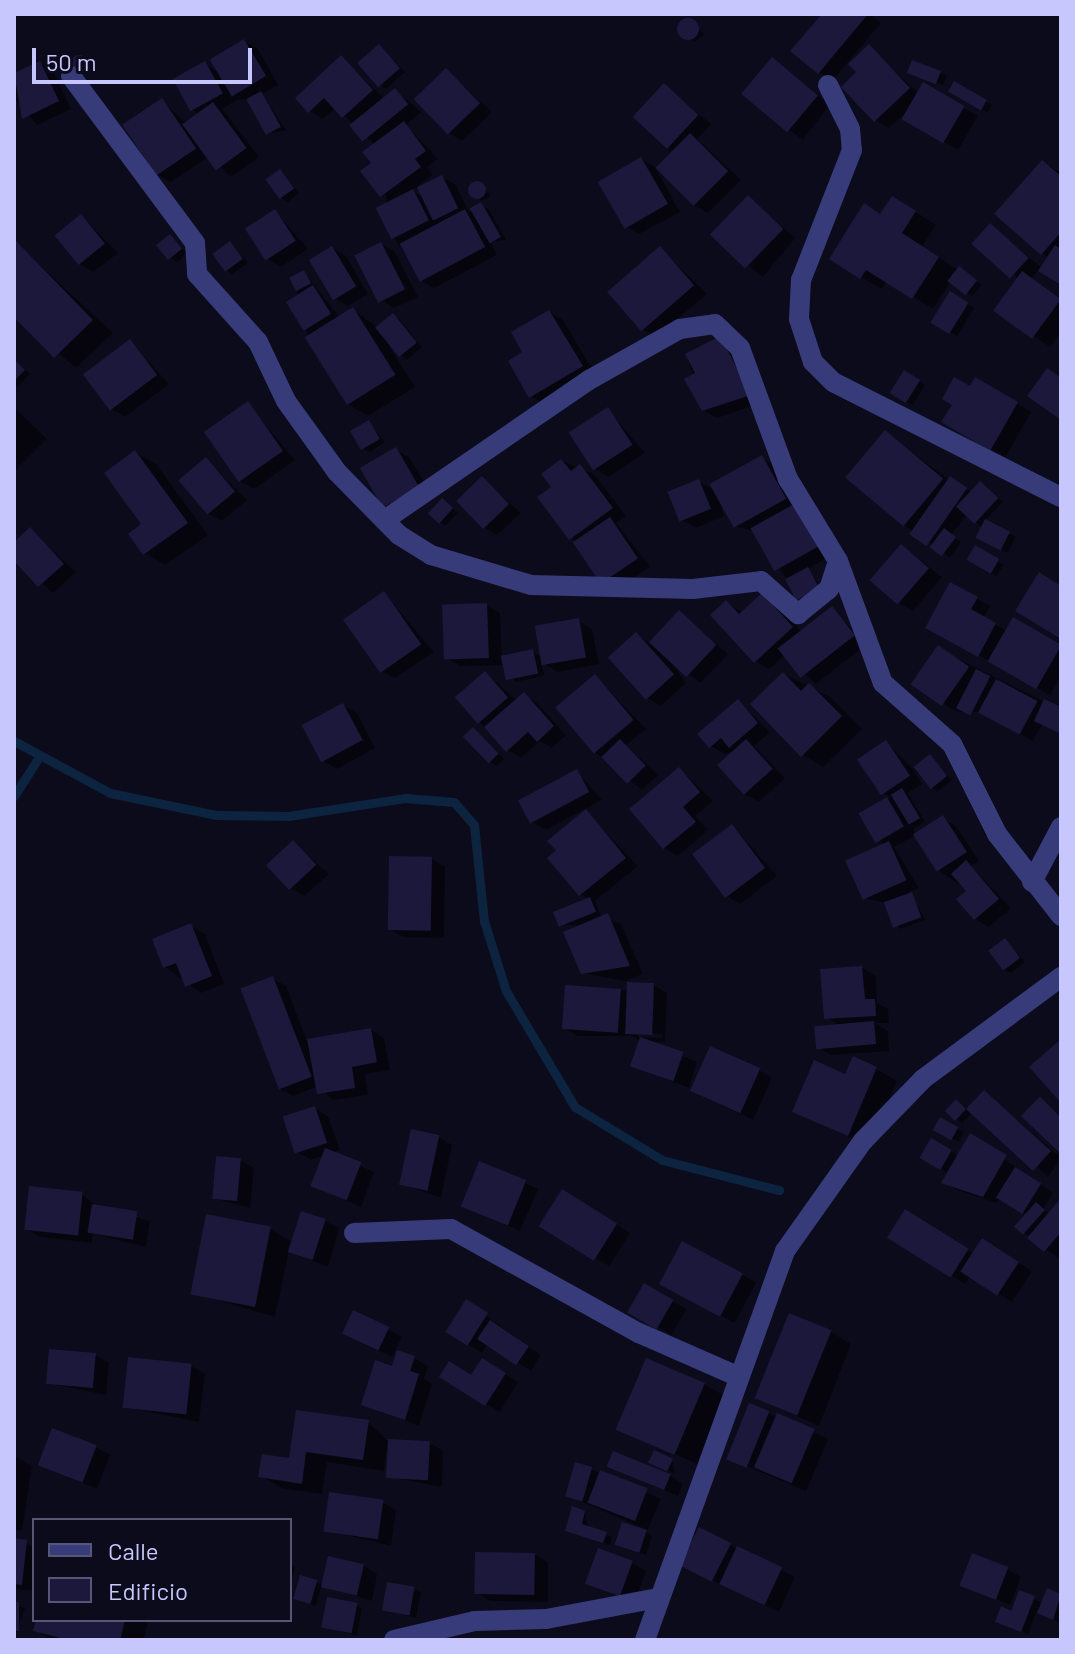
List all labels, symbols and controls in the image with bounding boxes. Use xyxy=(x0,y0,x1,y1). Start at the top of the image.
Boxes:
scale bar xyxy=(36,32,256,82)
text: 50 m xyxy=(46,47,97,76)
legend xyxy=(32,1518,292,1622)
text: Calle xyxy=(108,1536,159,1565)
text: Edificio xyxy=(108,1576,188,1605)

